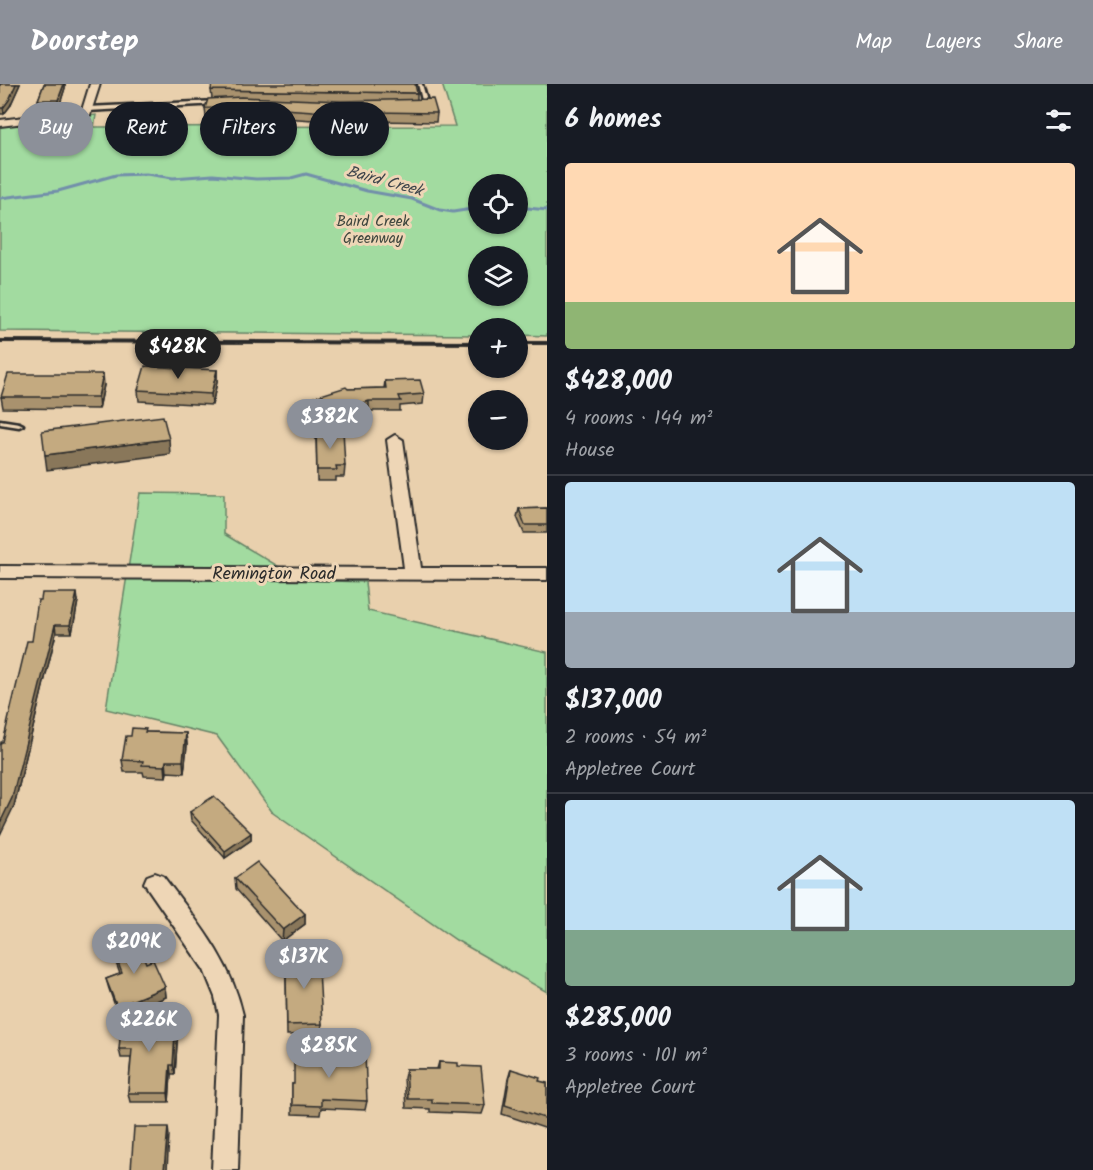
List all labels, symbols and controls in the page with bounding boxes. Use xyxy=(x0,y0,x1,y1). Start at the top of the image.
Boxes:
text: Doorstep xyxy=(30,20,139,65)
text: Map xyxy=(855,26,892,59)
text: Layers xyxy=(925,26,981,59)
text: Share xyxy=(1014,26,1063,59)
text: 6 homes xyxy=(565,99,662,141)
chip: Buy xyxy=(18,102,93,156)
chip: Rent xyxy=(105,102,188,156)
chip: Filters xyxy=(200,102,297,156)
chip: New xyxy=(309,102,389,156)
icon: filters xyxy=(1042,104,1075,137)
water label: Baird Creek xyxy=(344,159,428,204)
map controls xyxy=(468,174,528,450)
button: locate xyxy=(468,174,528,234)
icon: home xyxy=(766,202,874,310)
park label: Baird Creek Greenway xyxy=(336,210,411,251)
button: layers xyxy=(468,246,528,306)
button: + xyxy=(468,318,528,378)
pin: $428K xyxy=(136,329,220,380)
text: $428K xyxy=(149,332,207,364)
text: $428,000 xyxy=(565,361,672,403)
button: − xyxy=(468,390,528,450)
pin: $382K xyxy=(288,399,372,450)
text: $382K xyxy=(301,402,359,434)
text: 4 rooms · 144 m² xyxy=(565,403,712,435)
text: House xyxy=(565,435,615,467)
icon: home xyxy=(766,521,874,629)
street label: Remington Road xyxy=(212,560,337,589)
text: $137,000 xyxy=(565,680,662,722)
text: 2 rooms · 54 m² xyxy=(565,722,706,754)
text: Appletree Court xyxy=(565,754,696,786)
icon: home xyxy=(766,839,874,947)
pin: $209K xyxy=(92,924,176,975)
text: $209K xyxy=(106,927,162,959)
pin: $137K xyxy=(262,939,346,990)
text: $137K xyxy=(279,942,329,974)
text: $285,000 xyxy=(565,998,671,1040)
pin: $226K xyxy=(107,1002,191,1053)
text: $226K xyxy=(120,1005,178,1037)
pin: $285K xyxy=(287,1028,371,1079)
text: $285K xyxy=(300,1031,358,1063)
text: 3 rooms · 101 m² xyxy=(565,1040,707,1072)
text: Appletree Court xyxy=(565,1072,696,1104)

